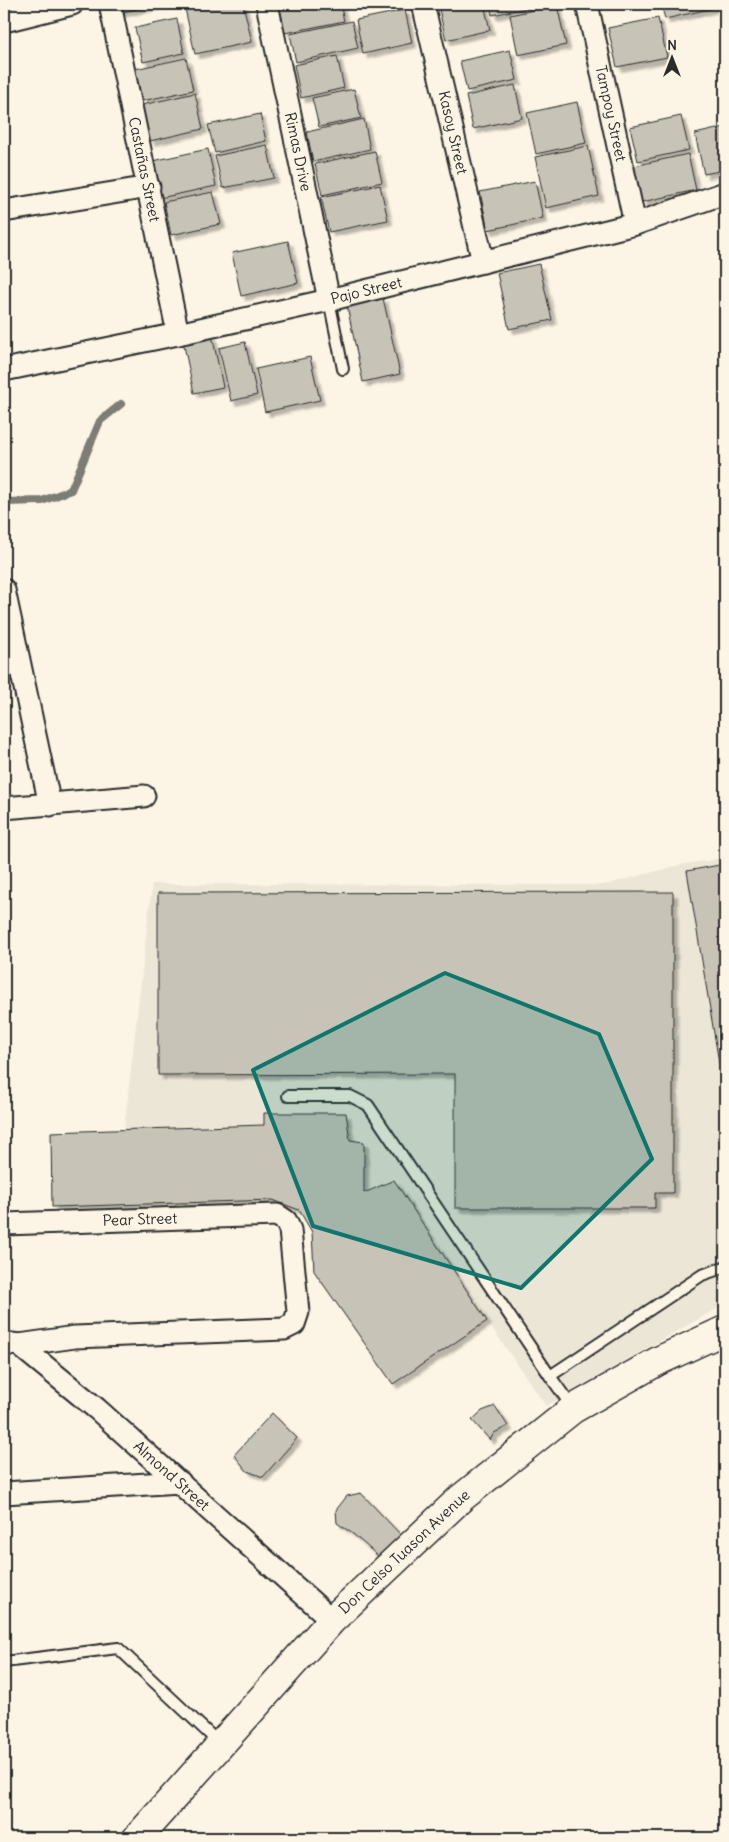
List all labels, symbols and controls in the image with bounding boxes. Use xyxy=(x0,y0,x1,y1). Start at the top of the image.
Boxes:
north arrow xyxy=(646,32,696,82)
text: N xyxy=(667,36,677,54)
street label: Tampoy Street xyxy=(592,64,631,163)
street label: Kasoy Street xyxy=(434,89,472,176)
street label: Rimas Drive xyxy=(281,110,316,193)
street label: Castañas Street xyxy=(125,115,165,224)
street label: Pajo Street xyxy=(329,272,404,308)
street label: Pear Street xyxy=(102,1208,178,1230)
street label: Almond Street xyxy=(130,1436,214,1514)
street label: Don Celso Tuason Avenue xyxy=(335,1485,473,1618)

